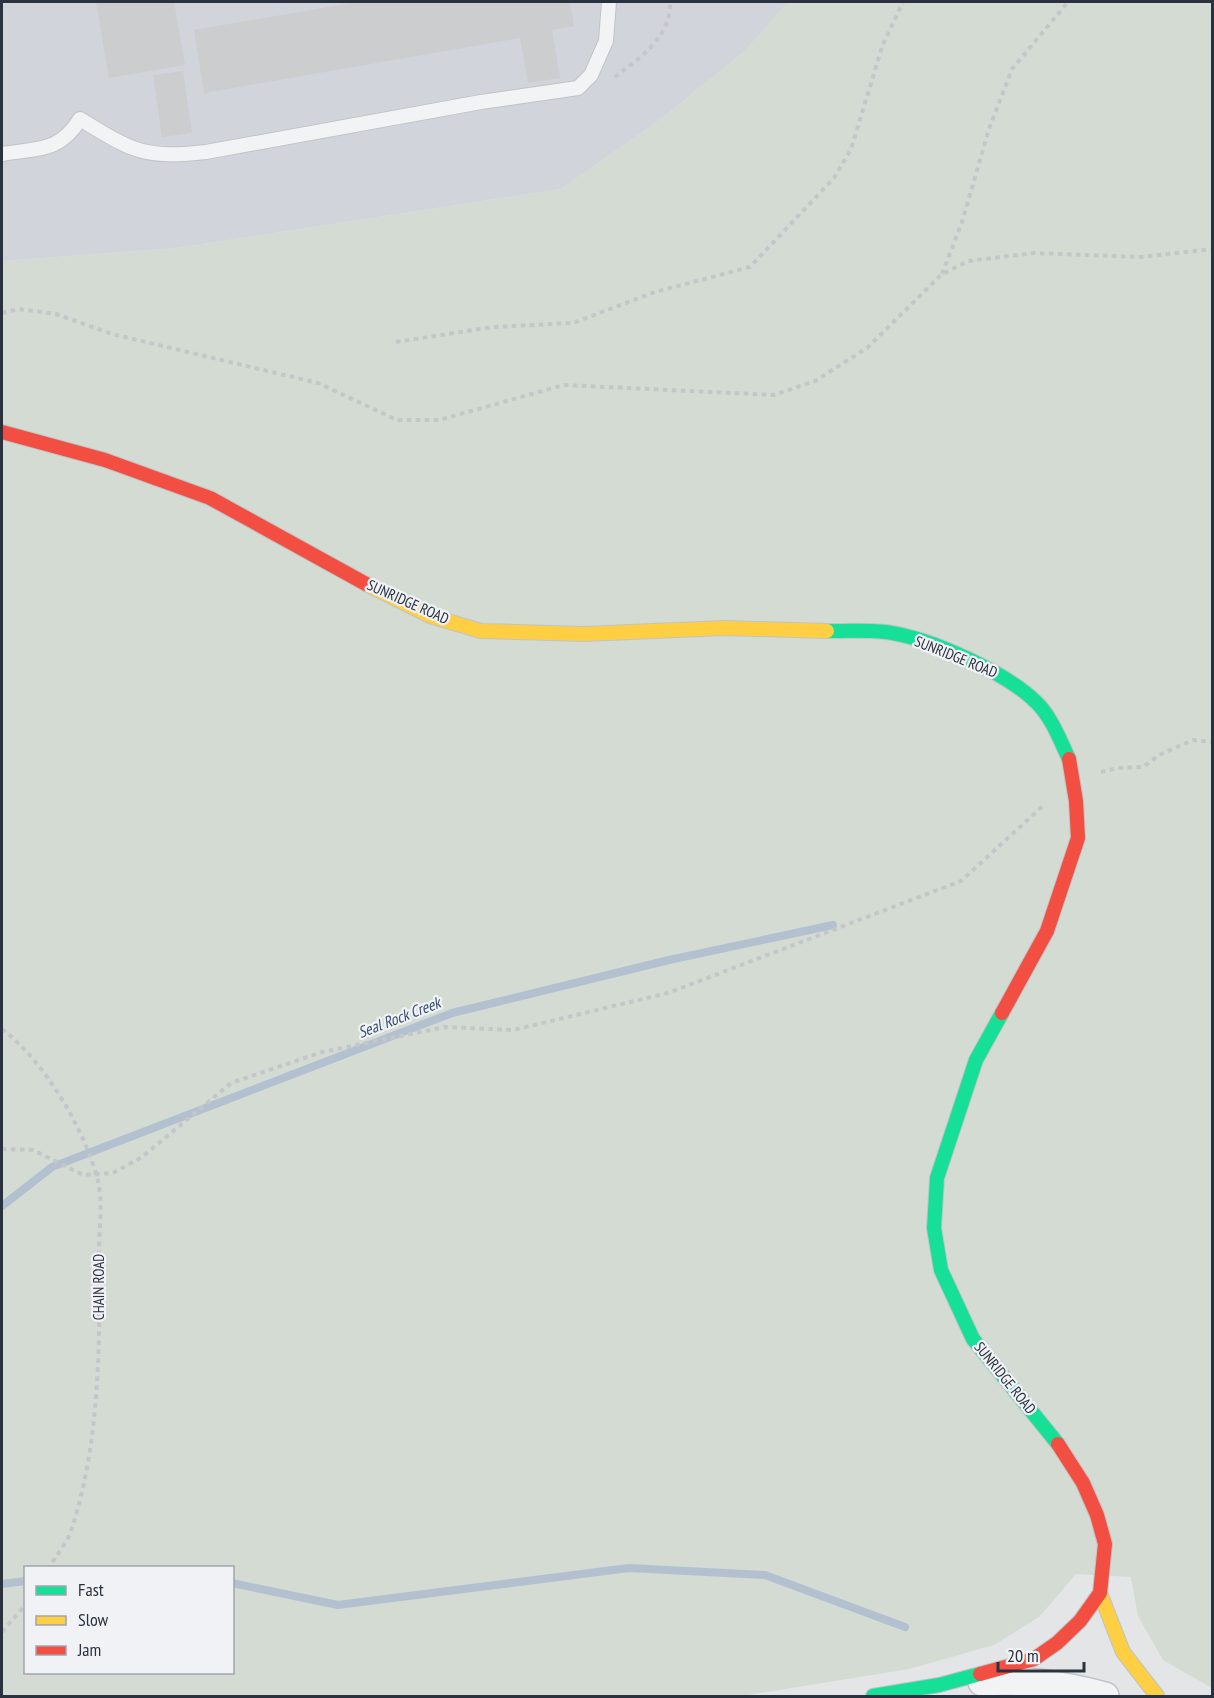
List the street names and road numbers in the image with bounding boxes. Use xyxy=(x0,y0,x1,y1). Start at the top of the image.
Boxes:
street label: SUNRIDGE ROAD xyxy=(364,575,452,628)
street label: SUNRIDGE ROAD xyxy=(912,631,1000,682)
street label: CHAIN ROAD xyxy=(89,1254,108,1320)
street label: SUNRIDGE ROAD xyxy=(970,1338,1040,1418)

